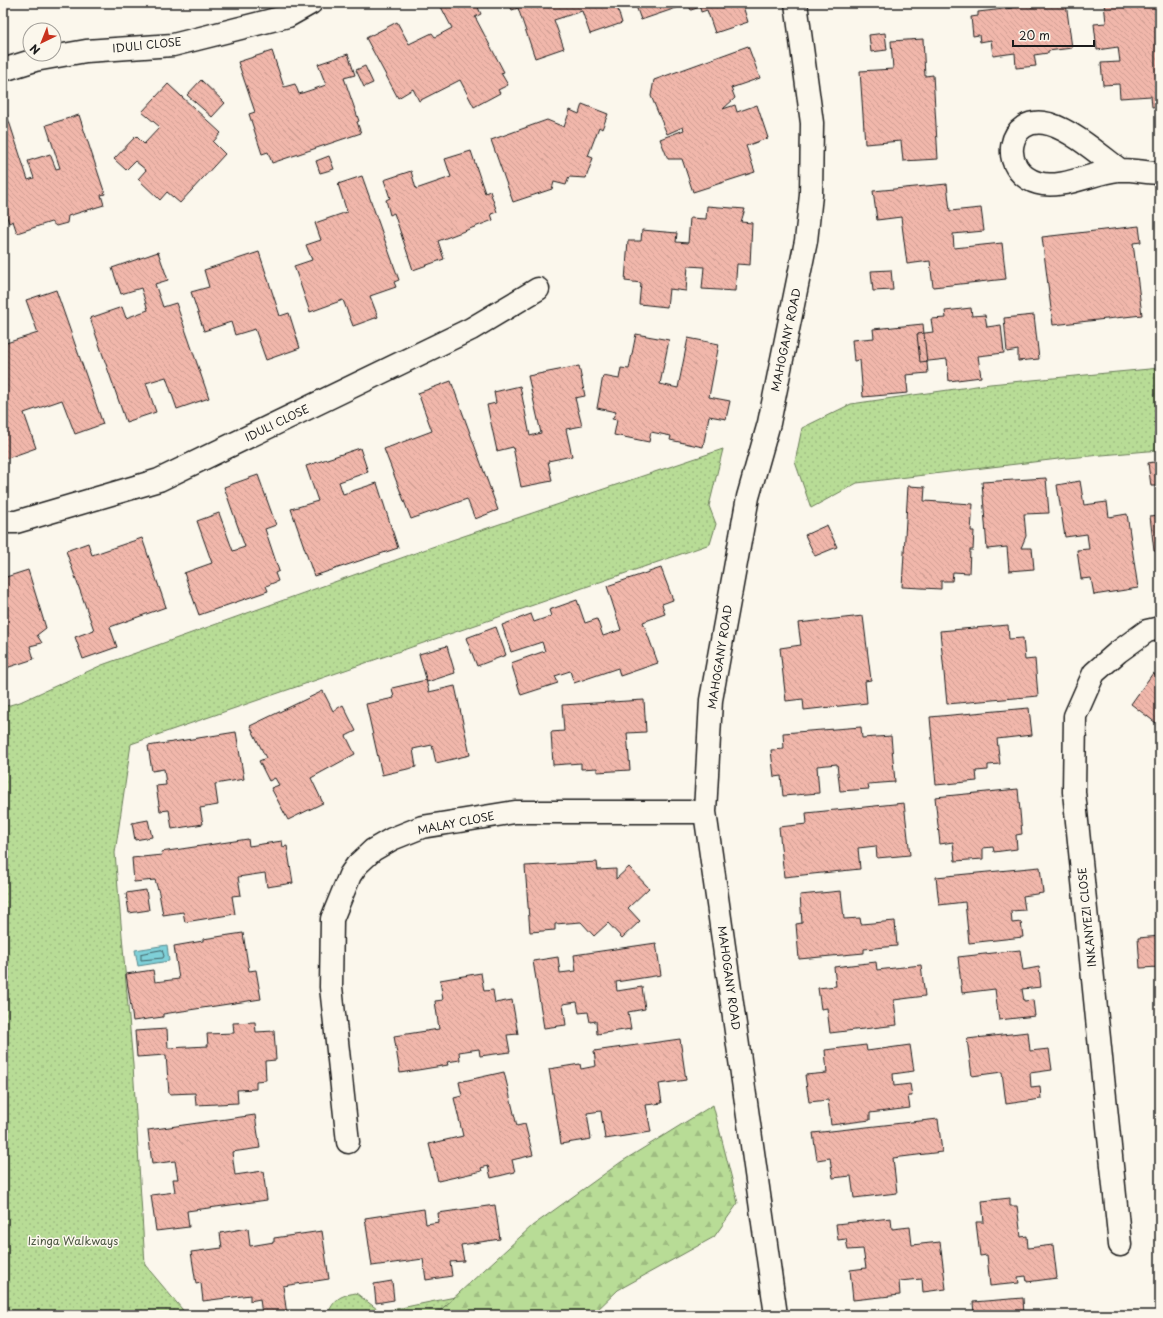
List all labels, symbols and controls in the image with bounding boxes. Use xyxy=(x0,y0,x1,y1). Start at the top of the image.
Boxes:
north arrow xyxy=(22,22,62,62)
scale bar xyxy=(1013,22,1094,48)
text: 20 m xyxy=(1019,26,1050,44)
street label: IDULI CLOSE xyxy=(111,32,182,57)
text: N xyxy=(26,40,44,59)
street label: MAHOGANY ROAD xyxy=(766,287,805,393)
street label: IDULI CLOSE xyxy=(242,400,312,445)
street label: MAHOGANY ROAD xyxy=(703,604,736,710)
street label: MALAY CLOSE xyxy=(416,807,496,838)
street label: INKANYEZI CLOSE xyxy=(1073,866,1100,968)
street label: MAHOGANY ROAD xyxy=(714,925,745,1031)
park label: Izinga Walkways xyxy=(28,1232,118,1249)

